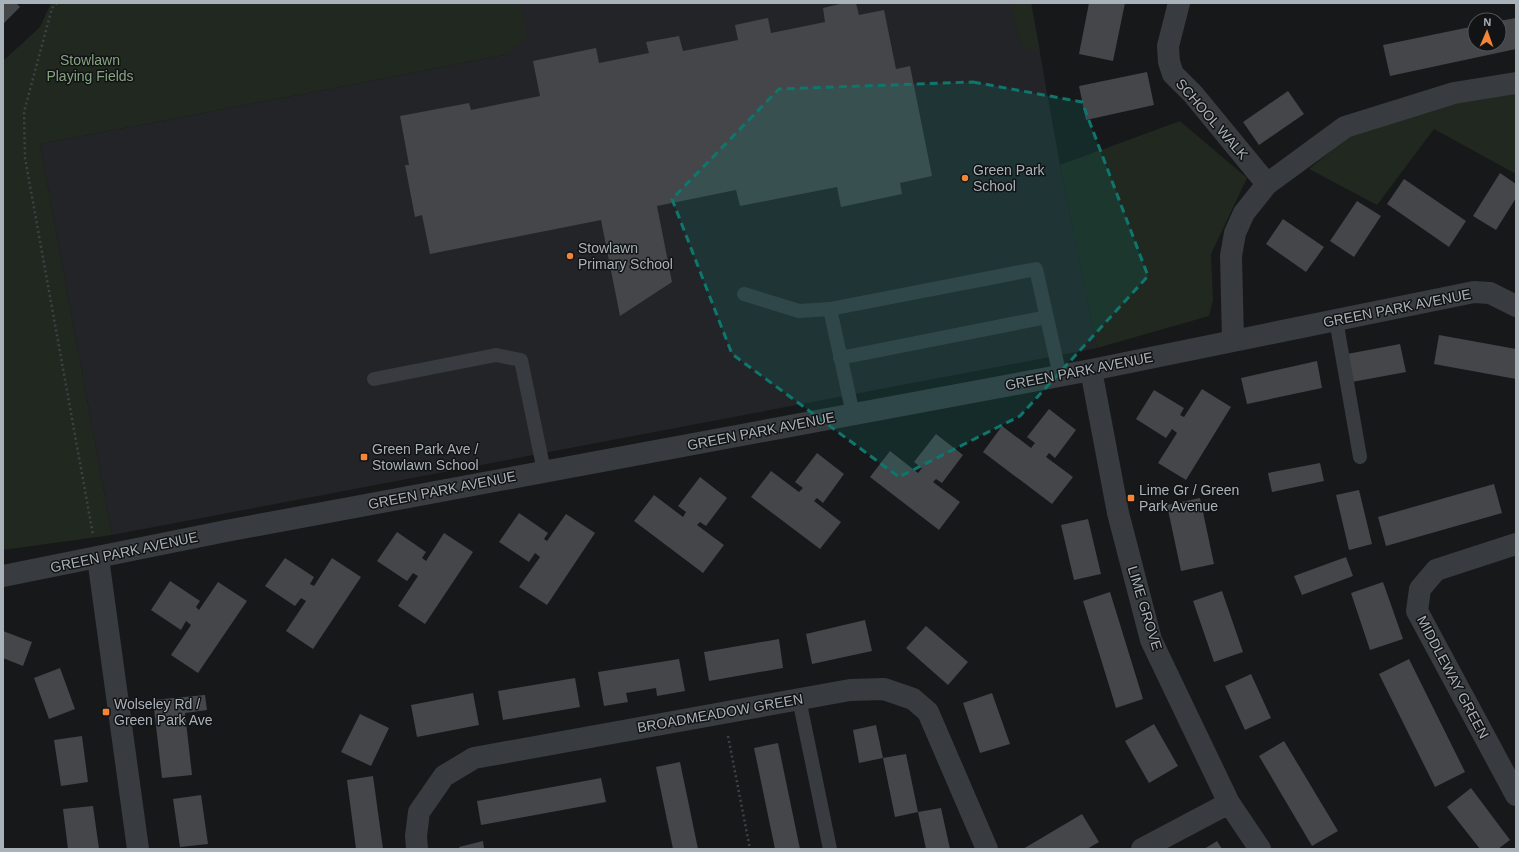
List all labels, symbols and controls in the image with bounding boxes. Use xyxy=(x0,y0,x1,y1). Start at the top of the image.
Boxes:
north arrow xyxy=(1467,12,1507,52)
text: N xyxy=(1483,16,1492,28)
park label: Stowlawn Playing Fields xyxy=(46,52,134,84)
street label: SCHOOL WALK xyxy=(1173,75,1252,163)
place label: Green Park School xyxy=(973,162,1046,194)
marker: Green Park School xyxy=(960,173,970,183)
place label: Stowlawn Primary School xyxy=(578,240,673,272)
marker: Stowlawn Primary School xyxy=(565,251,575,261)
street label: GREEN PARK AVENUE xyxy=(1322,286,1472,330)
street label: GREEN PARK AVENUE xyxy=(1004,349,1154,393)
street label: GREEN PARK AVENUE xyxy=(686,409,836,453)
place label: Green Park Ave / Stowlawn School xyxy=(372,441,479,473)
marker: Green Park Ave / Stowlawn School xyxy=(359,452,369,462)
street label: GREEN PARK AVENUE xyxy=(367,468,517,512)
place label: Lime Gr / Green Park Avenue xyxy=(1139,482,1239,514)
marker: Lime Gr / Green Park Avenue xyxy=(1126,493,1136,503)
street label: GREEN PARK AVENUE xyxy=(49,529,199,575)
street label: LIME GROVE xyxy=(1125,564,1165,652)
street label: MIDDLEWAY GREEN xyxy=(1414,613,1492,741)
street label: BROADMEADOW GREEN xyxy=(636,691,804,735)
place label: Wolseley Rd / Green Park Ave xyxy=(114,696,213,728)
marker: Wolseley Rd / Green Park Ave xyxy=(101,707,111,717)

